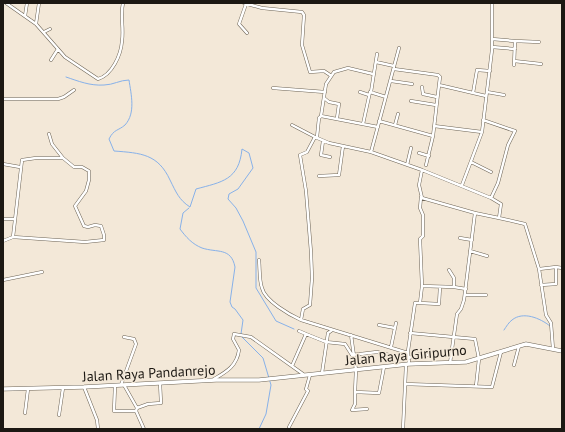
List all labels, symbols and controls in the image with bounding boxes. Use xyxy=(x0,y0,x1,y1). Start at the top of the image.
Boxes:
street label: Jalan Raya Giripurno xyxy=(344,341,467,369)
street label: Jalan Raya Pandanrejo xyxy=(81,361,216,386)

